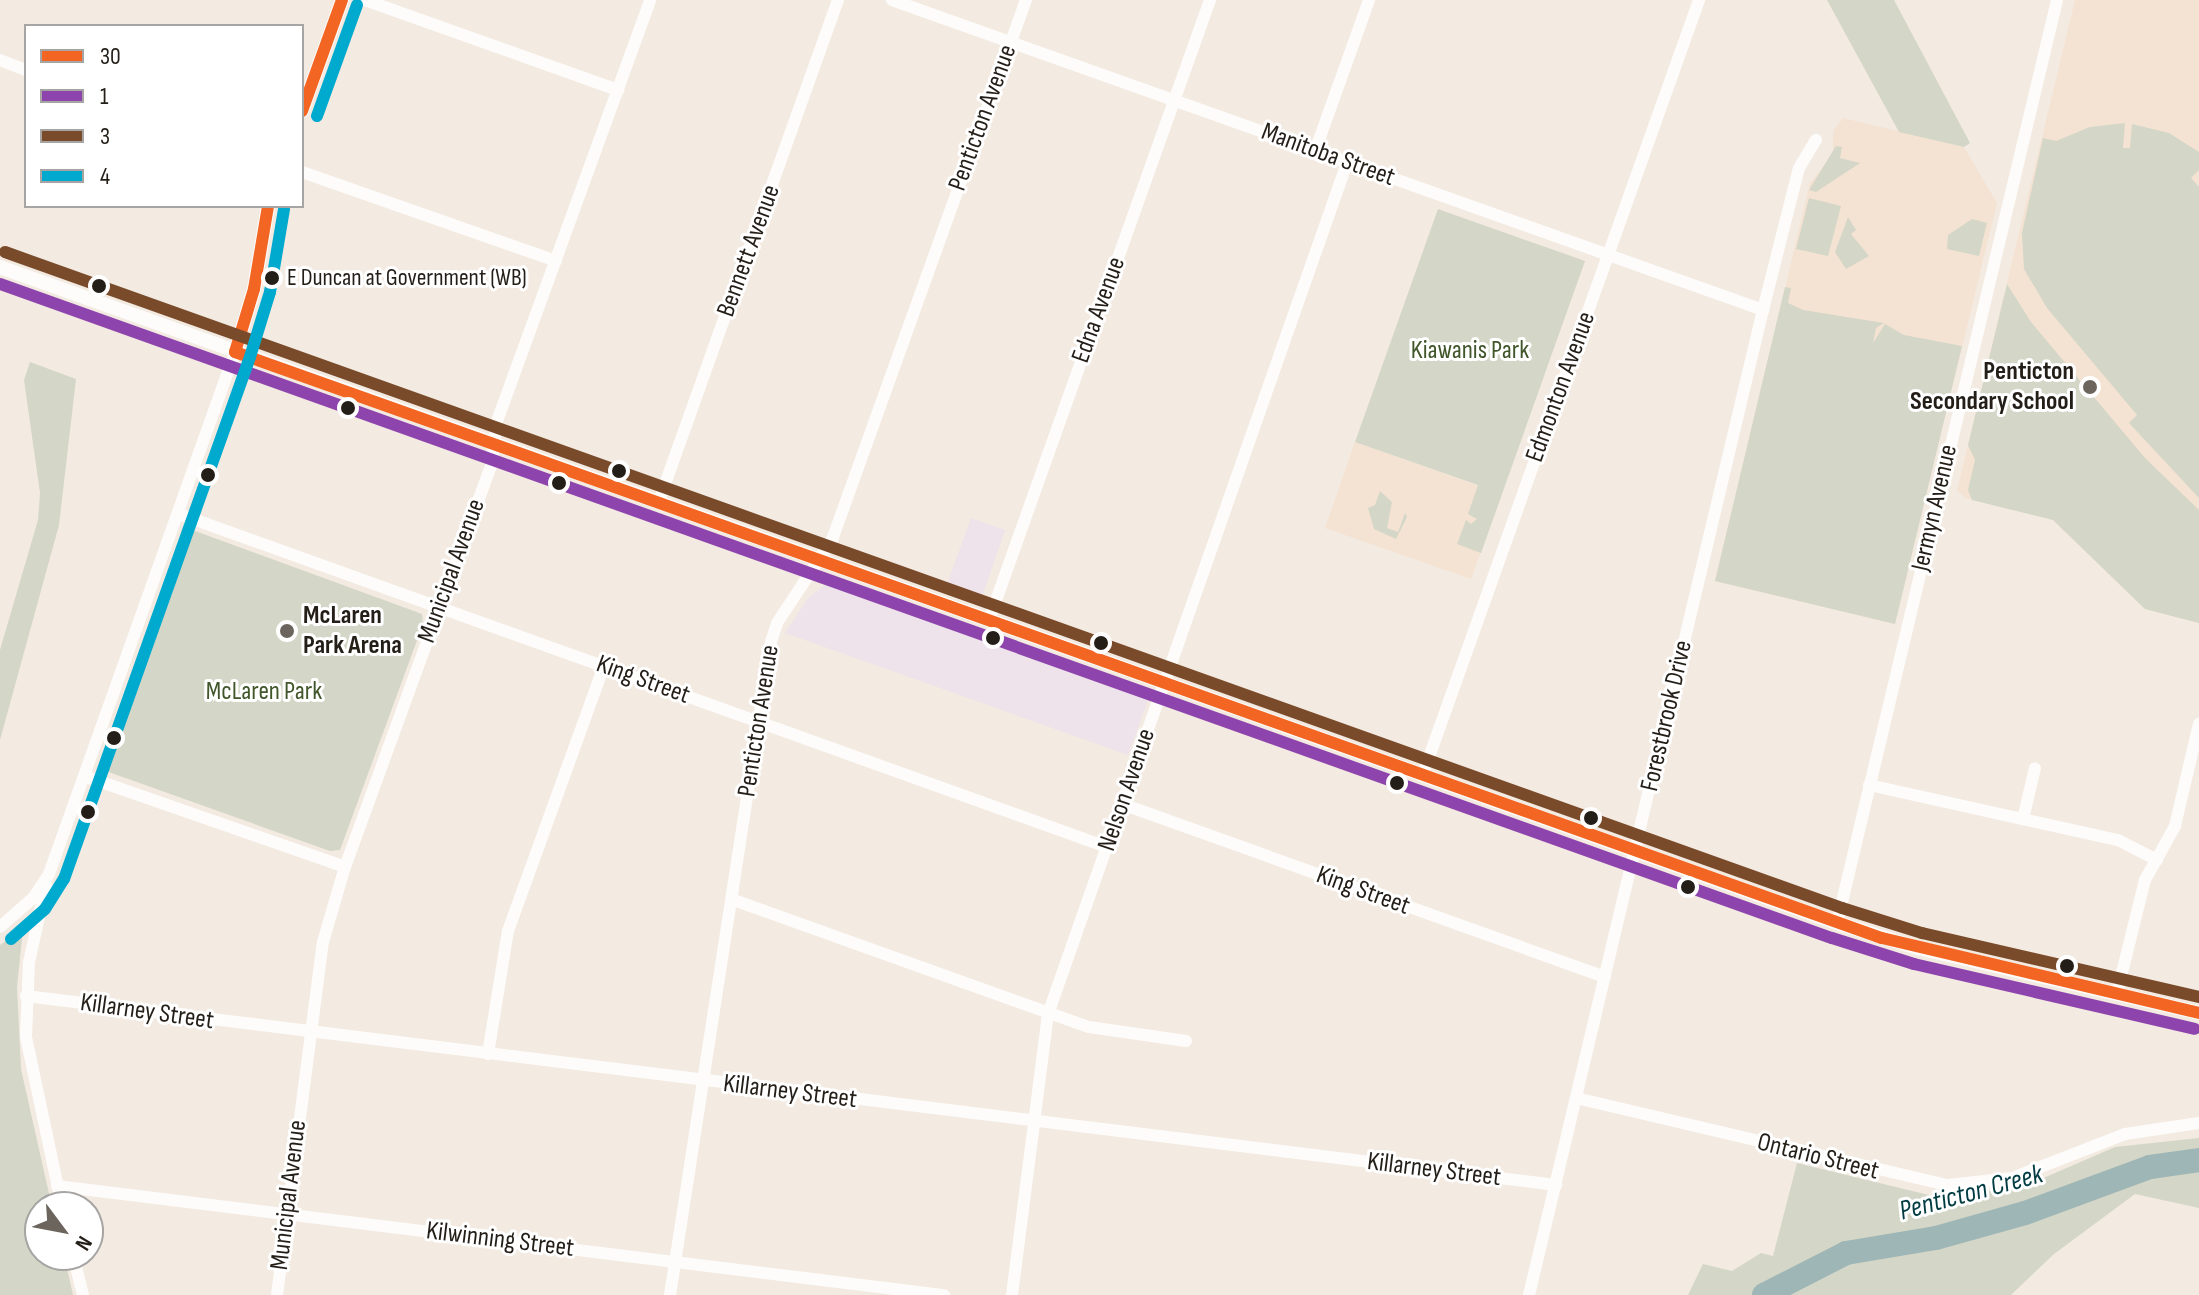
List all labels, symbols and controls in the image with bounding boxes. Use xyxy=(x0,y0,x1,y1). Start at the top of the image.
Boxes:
legend xyxy=(24,24,304,208)
street label: Penticton Avenue xyxy=(942,41,1024,195)
text: 30 xyxy=(100,42,121,71)
text: 1 xyxy=(100,82,108,111)
street label: Manitoba Street xyxy=(1257,116,1399,194)
text: 3 xyxy=(100,122,110,151)
text: 4 xyxy=(100,162,110,191)
street label: Bennett Avenue xyxy=(711,181,787,321)
street label: Edna Avenue xyxy=(1065,253,1133,367)
place label: E Duncan at Government (WB) xyxy=(287,264,527,292)
marker: E Duncan at Government (WB) xyxy=(264,270,280,286)
unlabelled marker xyxy=(91,278,107,294)
street label: Edmonton Avenue xyxy=(1519,308,1603,466)
park label: Kiawanis Park xyxy=(1411,335,1529,367)
place label: Penticton Secondary School xyxy=(1910,356,2074,418)
marker: Penticton Secondary School xyxy=(2081,378,2099,396)
unlabelled marker xyxy=(340,400,356,416)
street label: Jermyn Avenue xyxy=(1905,442,1965,574)
unlabelled marker xyxy=(611,463,627,479)
unlabelled marker xyxy=(200,467,216,483)
unlabelled marker xyxy=(551,475,567,491)
street label: Municipal Avenue xyxy=(412,495,492,647)
place label: McLaren Park Arena xyxy=(303,600,402,662)
marker: McLaren Park Arena xyxy=(278,622,296,640)
unlabelled marker xyxy=(985,630,1001,646)
unlabelled marker xyxy=(1093,635,1109,651)
street label: Forestbrook Drive xyxy=(1634,638,1700,794)
street label: Penticton Avenue xyxy=(732,643,786,799)
street label: King Street xyxy=(592,649,694,711)
park label: McLaren Park xyxy=(206,676,322,708)
street label: Nelson Avenue xyxy=(1091,725,1163,855)
unlabelled marker xyxy=(106,730,122,746)
unlabelled marker xyxy=(1389,775,1405,791)
unlabelled marker xyxy=(80,804,96,820)
unlabelled marker xyxy=(1583,810,1599,826)
street label: King Street xyxy=(1312,860,1414,922)
unlabelled marker xyxy=(1680,879,1696,895)
unlabelled marker xyxy=(2059,958,2075,974)
street label: Killarney Street xyxy=(78,987,216,1037)
street label: Killarney Street xyxy=(721,1068,859,1116)
street label: Municipal Avenue xyxy=(264,1118,314,1272)
street label: Ontario Street xyxy=(1754,1127,1882,1187)
street label: Killarney Street xyxy=(1365,1146,1503,1194)
water label: Penticton Creek xyxy=(1896,1158,2046,1228)
north arrow xyxy=(24,1191,104,1271)
street label: Kilwinning Street xyxy=(424,1215,576,1265)
text: N xyxy=(69,1231,98,1255)

